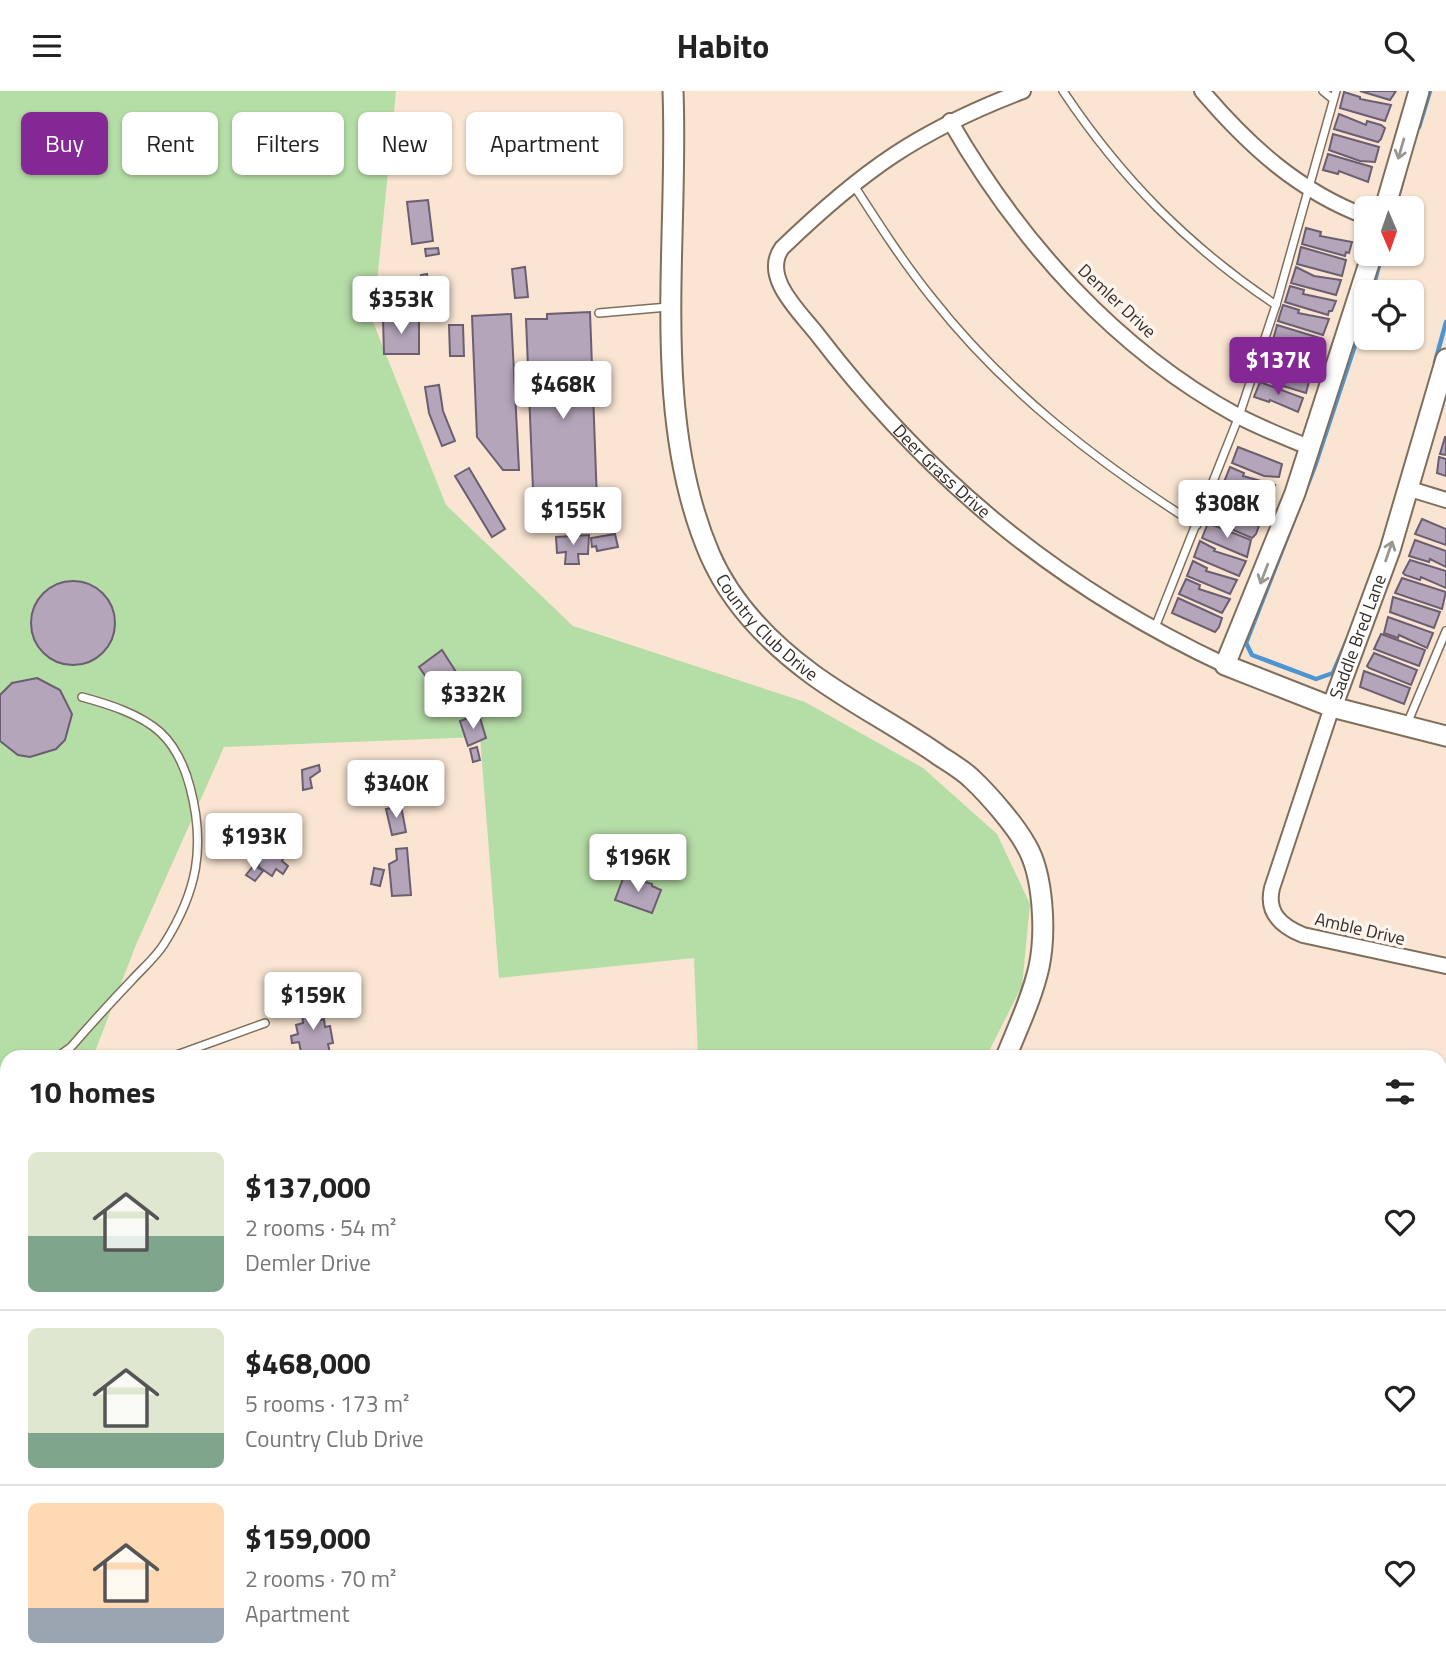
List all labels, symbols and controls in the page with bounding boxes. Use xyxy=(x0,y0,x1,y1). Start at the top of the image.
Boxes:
text: Habito xyxy=(677,22,769,70)
icon: menu xyxy=(28,27,66,65)
icon: search xyxy=(1380,27,1418,65)
chip: Buy xyxy=(21,112,108,175)
chip: Rent xyxy=(122,112,218,175)
chip: Filters xyxy=(232,112,344,175)
chip: New xyxy=(358,112,452,175)
chip: Apartment xyxy=(466,112,623,175)
one-way arrow xyxy=(1394,138,1407,160)
north arrow xyxy=(1354,196,1424,266)
map controls xyxy=(1354,196,1424,350)
street label: Demler Drive xyxy=(1072,257,1163,344)
pin: $353K xyxy=(352,277,450,336)
button: locate xyxy=(1354,280,1424,350)
text: $353K xyxy=(368,281,434,316)
pin: $137K xyxy=(1229,337,1327,397)
text: $137K xyxy=(1245,342,1311,377)
pin: $468K xyxy=(514,361,612,421)
text: $468K xyxy=(530,366,596,401)
street label: Deer Grass Drive xyxy=(887,418,997,524)
pin: $308K xyxy=(1178,481,1276,540)
text: $308K xyxy=(1194,485,1260,520)
pin: $155K xyxy=(524,487,622,547)
text: $155K xyxy=(540,492,606,527)
one-way arrow xyxy=(1384,540,1396,562)
one-way arrow xyxy=(1256,562,1269,584)
street label: Country Club Drive xyxy=(709,569,824,687)
street label: Saddle Bred Lane xyxy=(1322,570,1393,703)
pin: $332K xyxy=(424,671,522,731)
text: $332K xyxy=(440,676,506,711)
pin: $340K xyxy=(347,761,445,820)
text: $340K xyxy=(363,765,429,800)
pin: $193K xyxy=(205,813,303,873)
text: $193K xyxy=(221,818,287,853)
pin: $196K xyxy=(589,835,687,894)
text: $196K xyxy=(605,839,671,874)
street label: Amble Drive xyxy=(1312,905,1408,952)
pin: $159K xyxy=(264,972,362,1032)
text: $159K xyxy=(280,977,346,1012)
text: 10 homes xyxy=(28,1069,155,1115)
icon: filters xyxy=(1381,1073,1419,1111)
text: $137,000 xyxy=(245,1164,371,1210)
icon: home xyxy=(84,1180,168,1264)
icon: heart xyxy=(1381,1203,1419,1241)
text: 2 rooms · 54 m² xyxy=(245,1210,396,1245)
text: Demler Drive xyxy=(245,1245,371,1280)
text: $468,000 xyxy=(245,1340,371,1386)
icon: home xyxy=(84,1356,168,1440)
icon: heart xyxy=(1381,1379,1419,1417)
text: 5 rooms · 173 m² xyxy=(245,1386,409,1421)
text: Country Club Drive xyxy=(245,1421,424,1456)
text: $159,000 xyxy=(245,1515,371,1561)
icon: home xyxy=(84,1531,168,1615)
icon: heart xyxy=(1381,1554,1419,1592)
text: 2 rooms · 70 m² xyxy=(245,1561,396,1596)
text: Apartment xyxy=(245,1596,350,1631)

